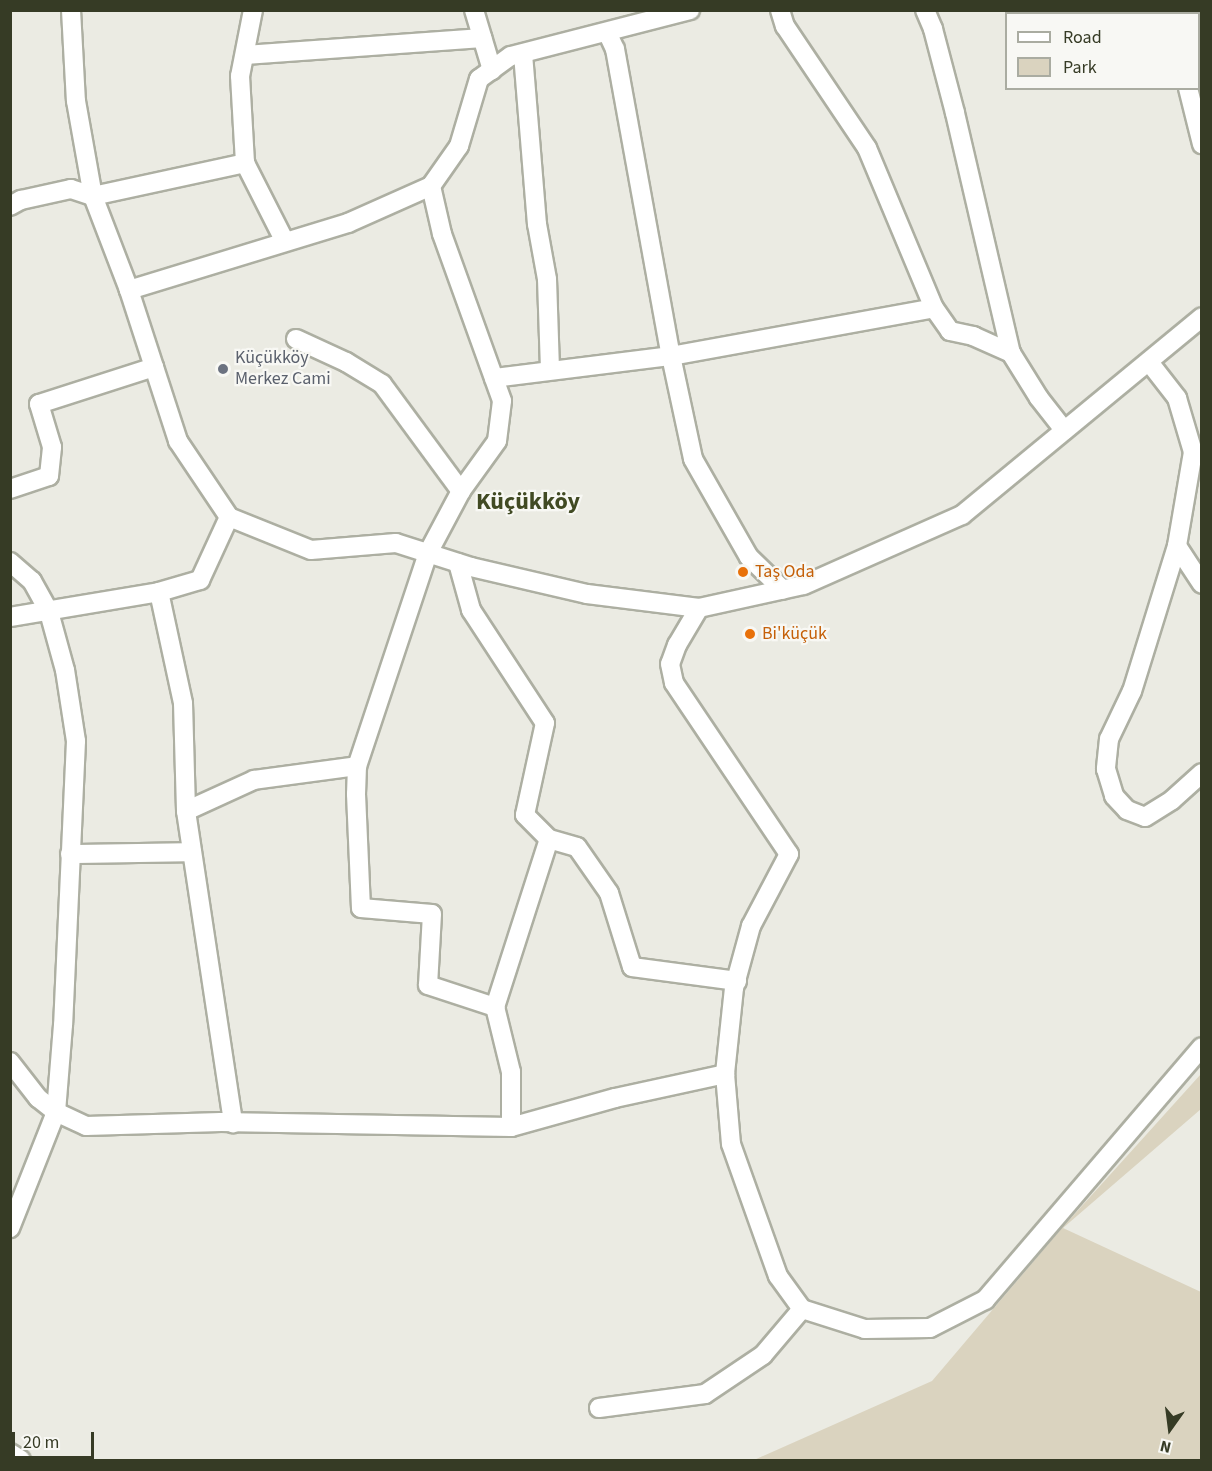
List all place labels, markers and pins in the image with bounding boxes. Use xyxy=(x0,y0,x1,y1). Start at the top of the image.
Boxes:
place label: Küçükköy Merkez Cami xyxy=(235,348,331,391)
marker: Küçükköy Merkez Cami xyxy=(216,362,230,376)
place label: Taş Oda xyxy=(755,561,815,583)
marker: Taş Oda xyxy=(736,565,750,579)
place label: Bi'küçük xyxy=(762,623,827,645)
marker: Bi'küçük xyxy=(743,627,757,641)

